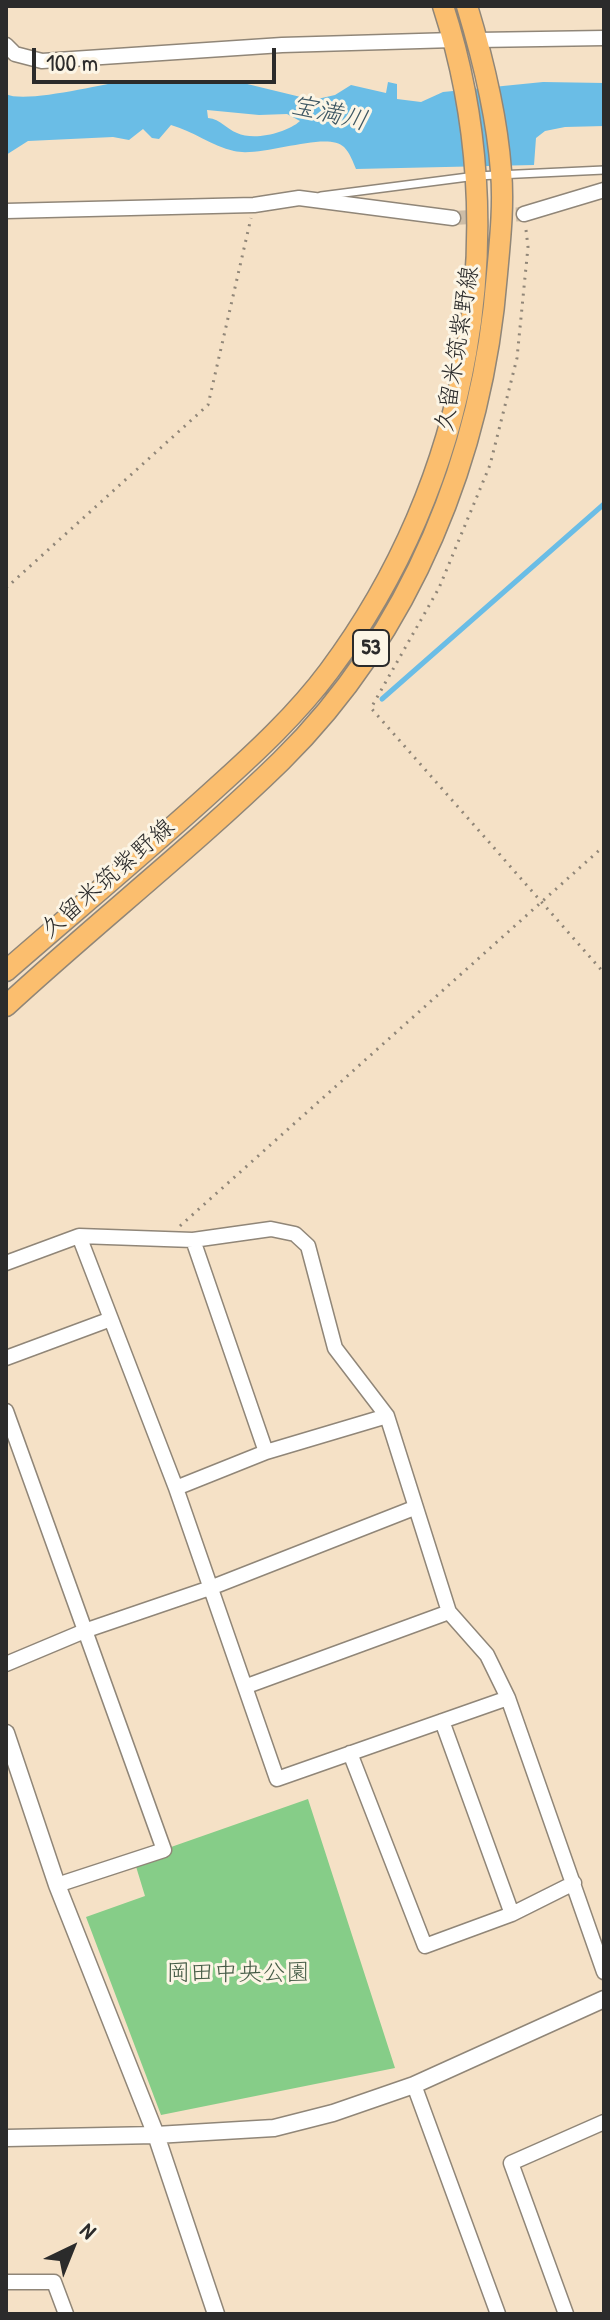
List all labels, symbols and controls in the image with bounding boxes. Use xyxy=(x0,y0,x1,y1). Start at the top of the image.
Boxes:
scale bar xyxy=(36,32,280,82)
text: 100 m xyxy=(46,46,98,78)
water label: 宝満川 xyxy=(287,90,371,138)
street label: 久留米筑紫野線 xyxy=(431,264,485,434)
road number: 53 xyxy=(353,630,389,666)
street label: 久留米筑紫野線 xyxy=(35,813,181,945)
park label: 岡田中央公園 xyxy=(166,1960,310,1988)
north arrow xyxy=(32,2208,112,2288)
text: N xyxy=(74,2215,103,2245)

